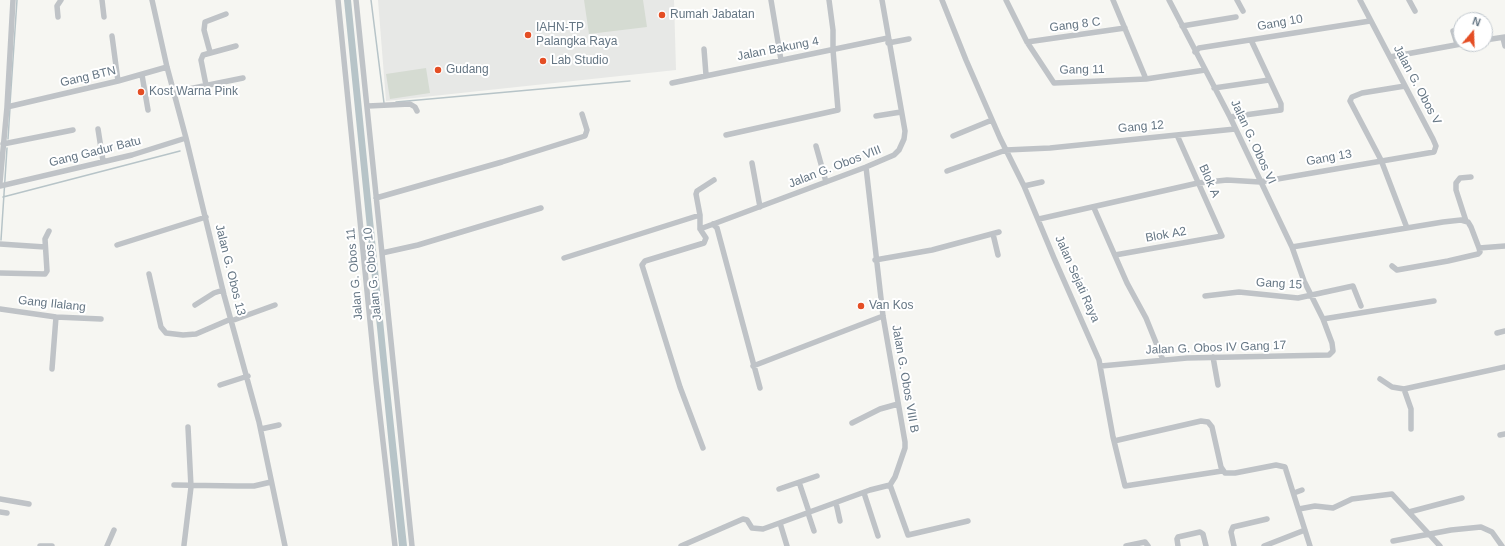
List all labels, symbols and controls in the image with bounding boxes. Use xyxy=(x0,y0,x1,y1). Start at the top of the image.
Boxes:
place label: Rumah Jabatan xyxy=(670,8,755,22)
marker: Rumah Jabatan xyxy=(657,10,667,20)
street label: Gang 10 xyxy=(1256,12,1304,34)
north arrow xyxy=(1453,12,1493,52)
street label: Gang 8 C xyxy=(1049,15,1101,35)
text: N xyxy=(1471,15,1482,29)
place label: IAHN-TP Palangka Raya xyxy=(536,21,617,49)
marker: IAHN-TP Palangka Raya xyxy=(523,30,533,40)
street label: Jalan Bakung 4 xyxy=(736,34,820,64)
street label: Jalan G. Obos V xyxy=(1390,43,1444,127)
place label: Lab Studio xyxy=(551,54,608,68)
marker: Lab Studio xyxy=(538,56,548,66)
street label: Gang 11 xyxy=(1059,62,1105,78)
place label: Gudang xyxy=(446,63,489,77)
street label: Gang BTN xyxy=(59,64,117,90)
marker: Gudang xyxy=(433,65,443,75)
place label: Kost Warna Pink xyxy=(149,85,238,99)
marker: Kost Warna Pink xyxy=(136,87,146,97)
street label: Jalan G. Obos VI xyxy=(1227,98,1279,186)
street label: Gang 12 xyxy=(1117,118,1165,136)
street label: Gang Gadur Batu xyxy=(48,134,142,170)
street label: Jalan G. Obos VIII xyxy=(787,143,883,191)
street label: Gang 13 xyxy=(1305,147,1353,169)
street label: Blok A xyxy=(1195,162,1223,200)
street label: Jalan G. Obos 13 xyxy=(212,223,248,317)
street label: Blok A2 xyxy=(1144,224,1188,246)
street label: Jalan G. Obos 11 xyxy=(344,227,366,321)
street label: Jalan G. Obos 10 xyxy=(361,227,385,321)
street label: Jalan Sejati Raya xyxy=(1051,233,1103,325)
street label: Gang 15 xyxy=(1256,276,1302,292)
street label: Gang Ilalang xyxy=(17,293,87,315)
place label: Van Kos xyxy=(869,299,913,313)
marker: Van Kos xyxy=(856,301,866,311)
street label: Jalan G. Obos VIII B xyxy=(888,324,922,434)
street label: Jalan G. Obos IV Gang 17 xyxy=(1145,338,1287,358)

